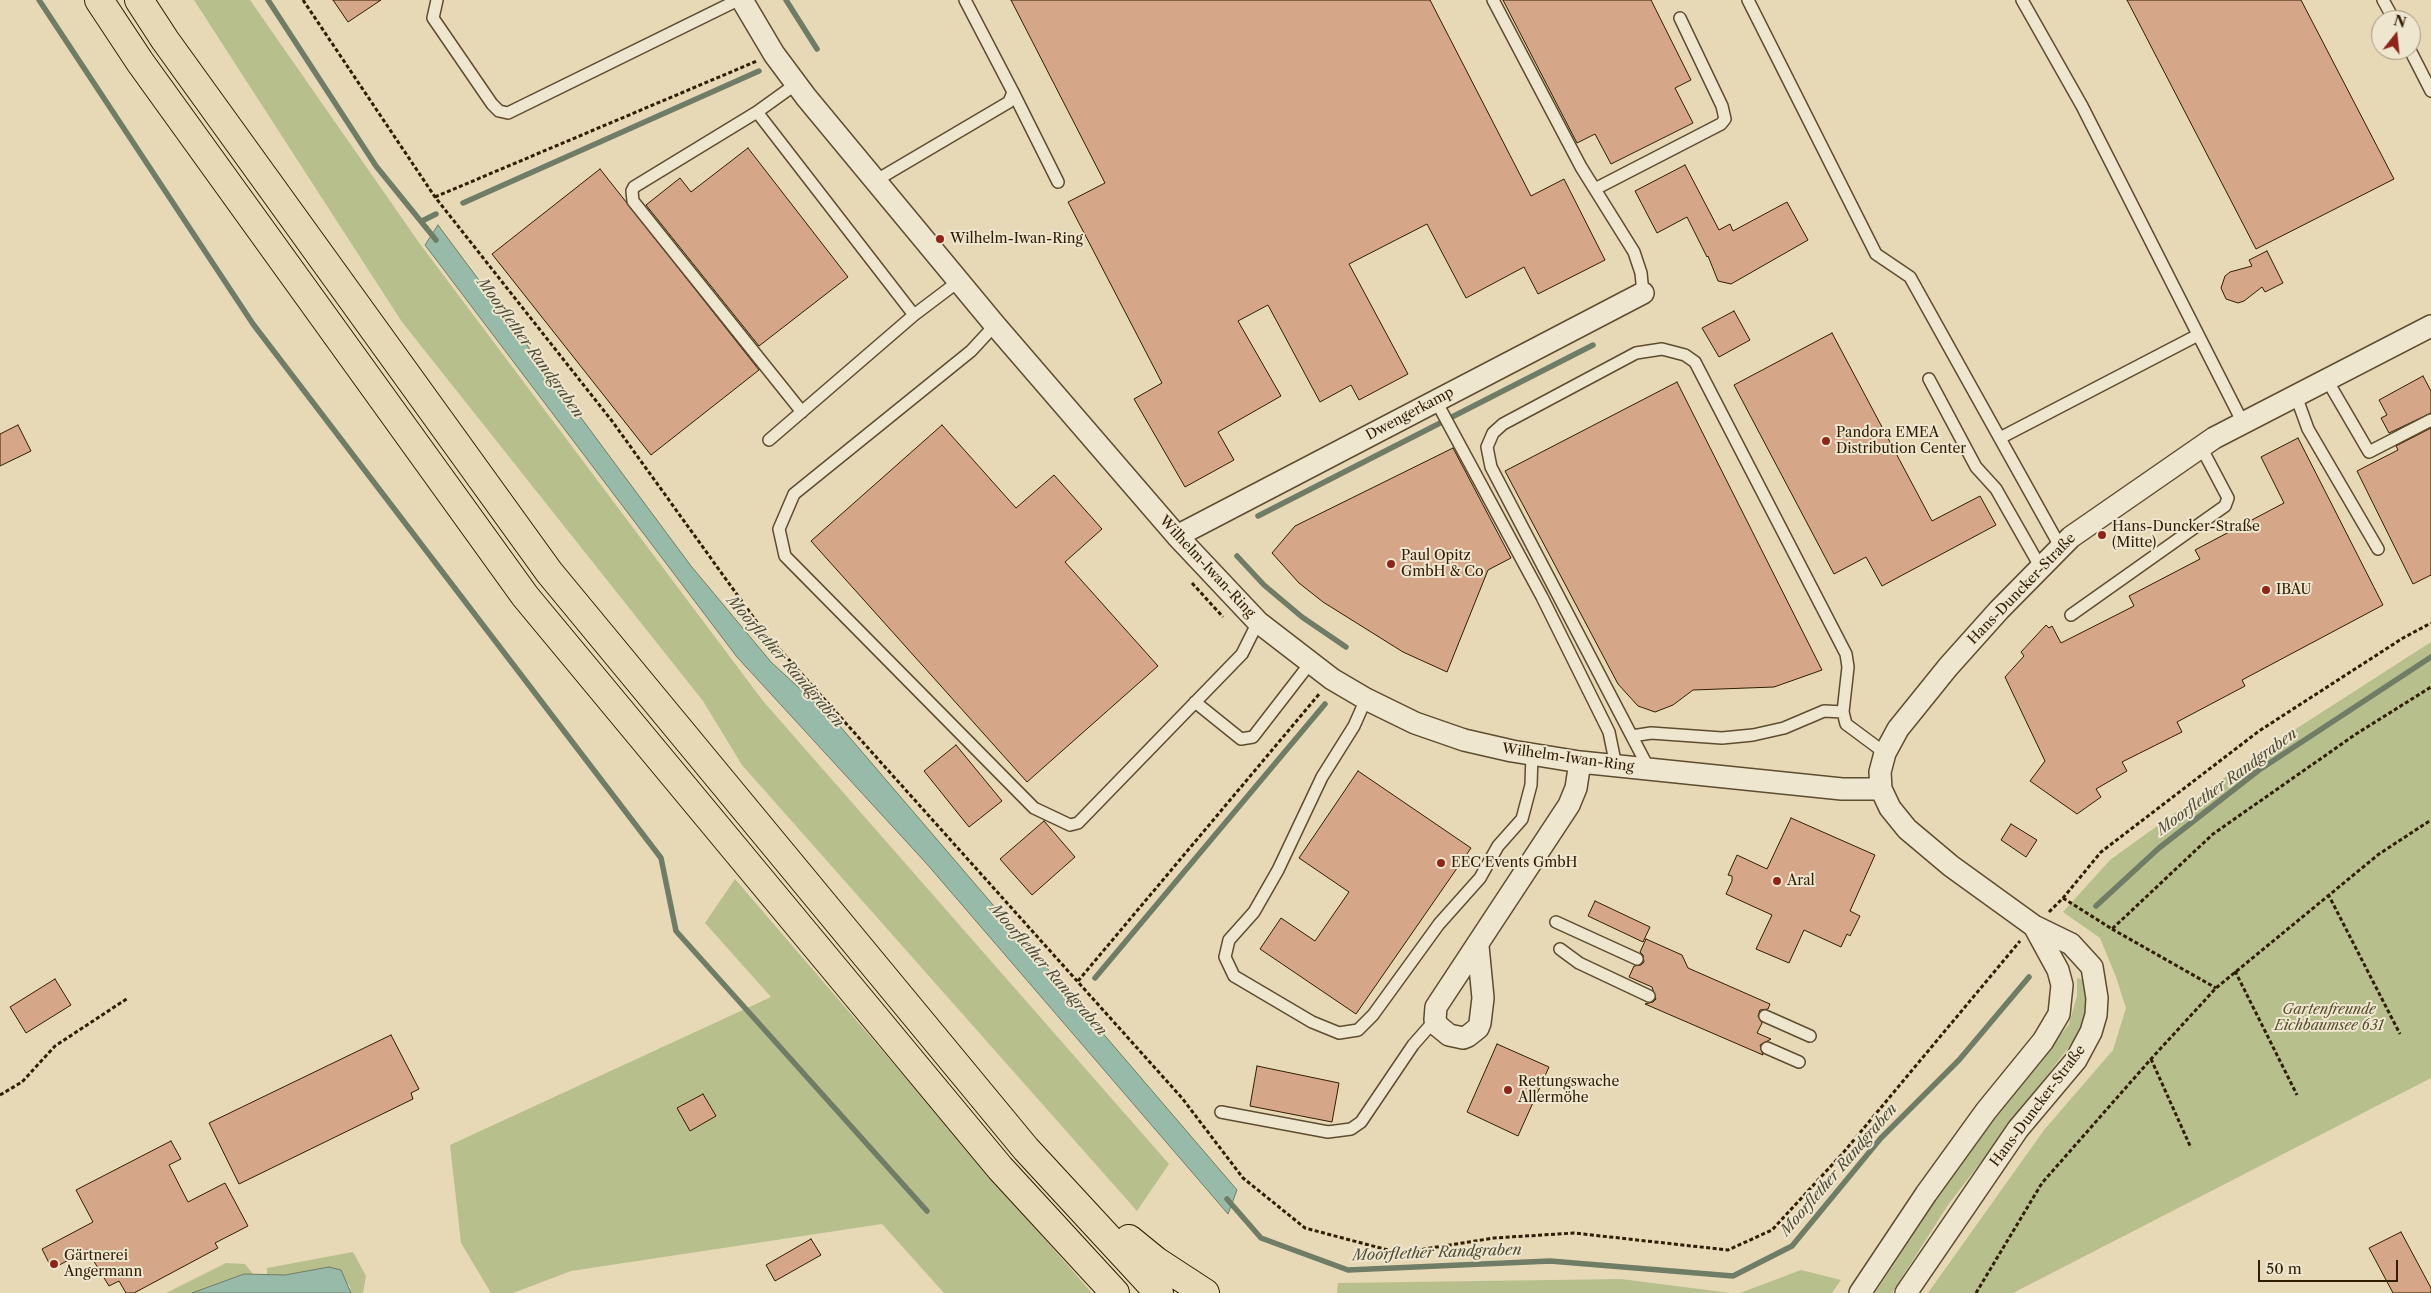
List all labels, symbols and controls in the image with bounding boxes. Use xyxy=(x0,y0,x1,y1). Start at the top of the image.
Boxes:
north arrow xyxy=(2371,10,2421,60)
text: N xyxy=(2392,11,2408,32)
place label: Wilhelm-Iwan-Ring xyxy=(950,231,1083,247)
marker: Wilhelm-Iwan-Ring xyxy=(934,233,946,245)
water label: Moorflether Randgraben xyxy=(473,274,587,422)
street label: Dwengerkamp xyxy=(1363,384,1457,444)
place label: Pandora EMEA Distribution Center xyxy=(1836,425,1966,458)
marker: Pandora EMEA Distribution Center xyxy=(1820,435,1832,447)
street label: Wilhelm-Iwan-Ring xyxy=(1156,513,1258,621)
place label: Hans-Duncker-Straße (Mitte) xyxy=(2112,519,2260,552)
marker: Hans-Duncker-Straße (Mitte) xyxy=(2096,529,2108,541)
street label: Hans-Duncker-Straße xyxy=(1965,530,2079,648)
place label: Paul Opitz GmbH & Co xyxy=(1401,548,1484,580)
marker: Paul Opitz GmbH & Co xyxy=(1385,558,1397,570)
place label: IBAU xyxy=(2276,582,2311,598)
marker: IBAU xyxy=(2260,584,2272,596)
water label: Moorflether Randgraben xyxy=(723,592,847,732)
water label: Moorflether Randgraben xyxy=(2153,725,2301,839)
street label: Wilhelm-Iwan-Ring xyxy=(1501,740,1635,776)
place label: EEC Events GmbH xyxy=(1451,855,1577,871)
marker: EEC Events GmbH xyxy=(1435,857,1447,869)
place label: Aral xyxy=(1787,873,1815,889)
marker: Aral xyxy=(1771,875,1783,887)
water label: Moorflether Randgraben xyxy=(986,900,1110,1040)
park label: Gartenfreunde Eichbaumsee 631 xyxy=(2274,1002,2384,1034)
street label: Hans-Duncker-Straße xyxy=(1987,1042,2089,1170)
place label: Rettungswache Allermöhe xyxy=(1518,1074,1619,1106)
marker: Rettungswache Allermöhe xyxy=(1502,1084,1514,1096)
water label: Moorflether Randgraben xyxy=(1777,1100,1901,1240)
water label: Moorflether Randgraben xyxy=(1352,1241,1522,1265)
place label: Gärtnerei Angermann xyxy=(64,1248,142,1280)
scale bar xyxy=(2261,1250,2401,1282)
marker: Gärtnerei Angermann xyxy=(48,1258,60,1270)
text: 50 m xyxy=(2266,1259,2302,1278)

